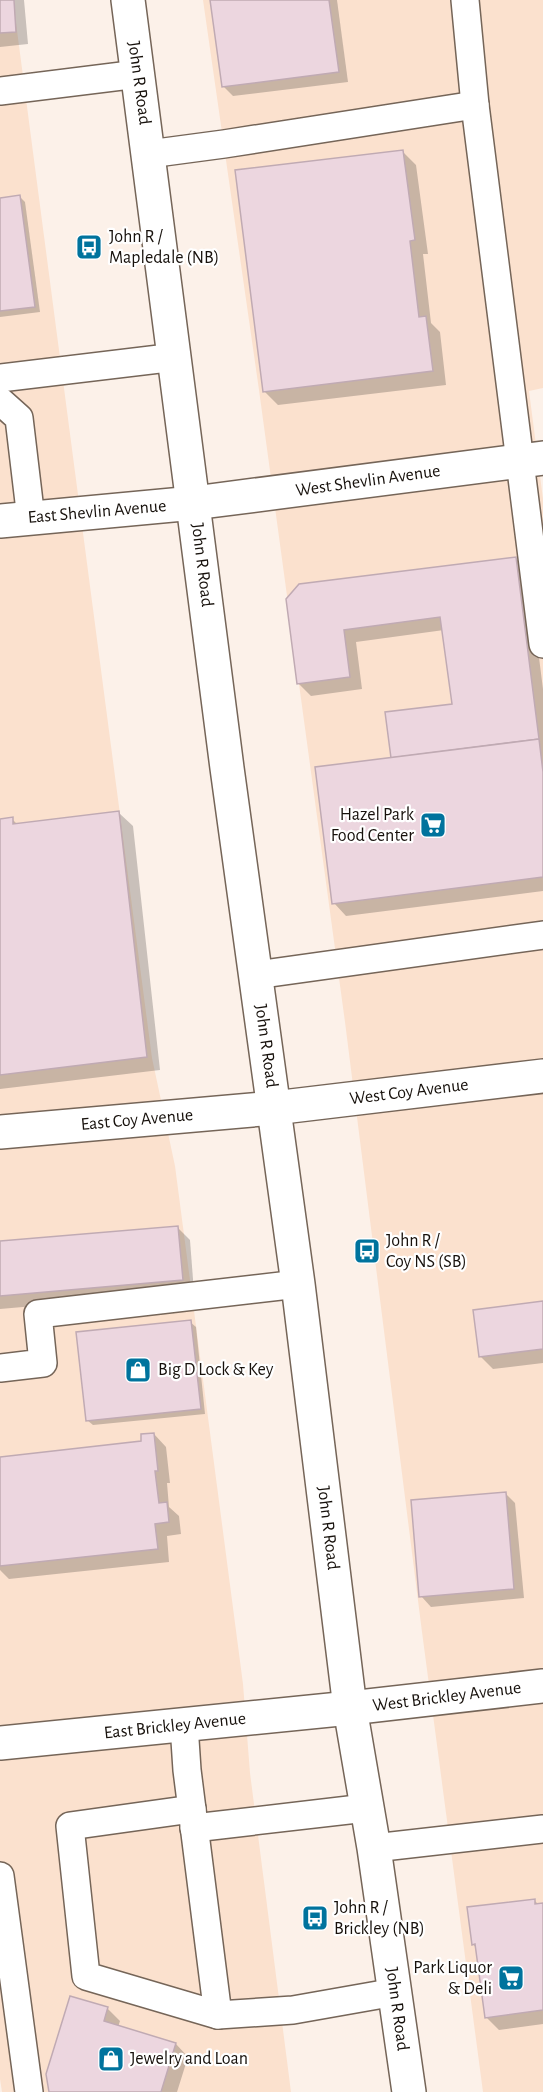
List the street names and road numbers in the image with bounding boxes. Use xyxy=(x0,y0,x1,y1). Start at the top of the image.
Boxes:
street label: John R Road xyxy=(124,40,154,126)
street label: West Shevlin Avenue xyxy=(294,462,442,500)
street label: East Shevlin Avenue xyxy=(27,497,167,527)
street label: John R Road xyxy=(188,522,216,608)
street label: John R Road xyxy=(251,1003,281,1089)
street label: West Coy Avenue xyxy=(349,1076,469,1108)
street label: East Coy Avenue xyxy=(80,1106,194,1134)
street label: John R Road xyxy=(314,1485,342,1571)
street label: West Brickley Avenue xyxy=(372,1679,522,1715)
street label: East Brickley Avenue xyxy=(103,1710,247,1742)
street label: John R Road xyxy=(382,1966,412,2052)

